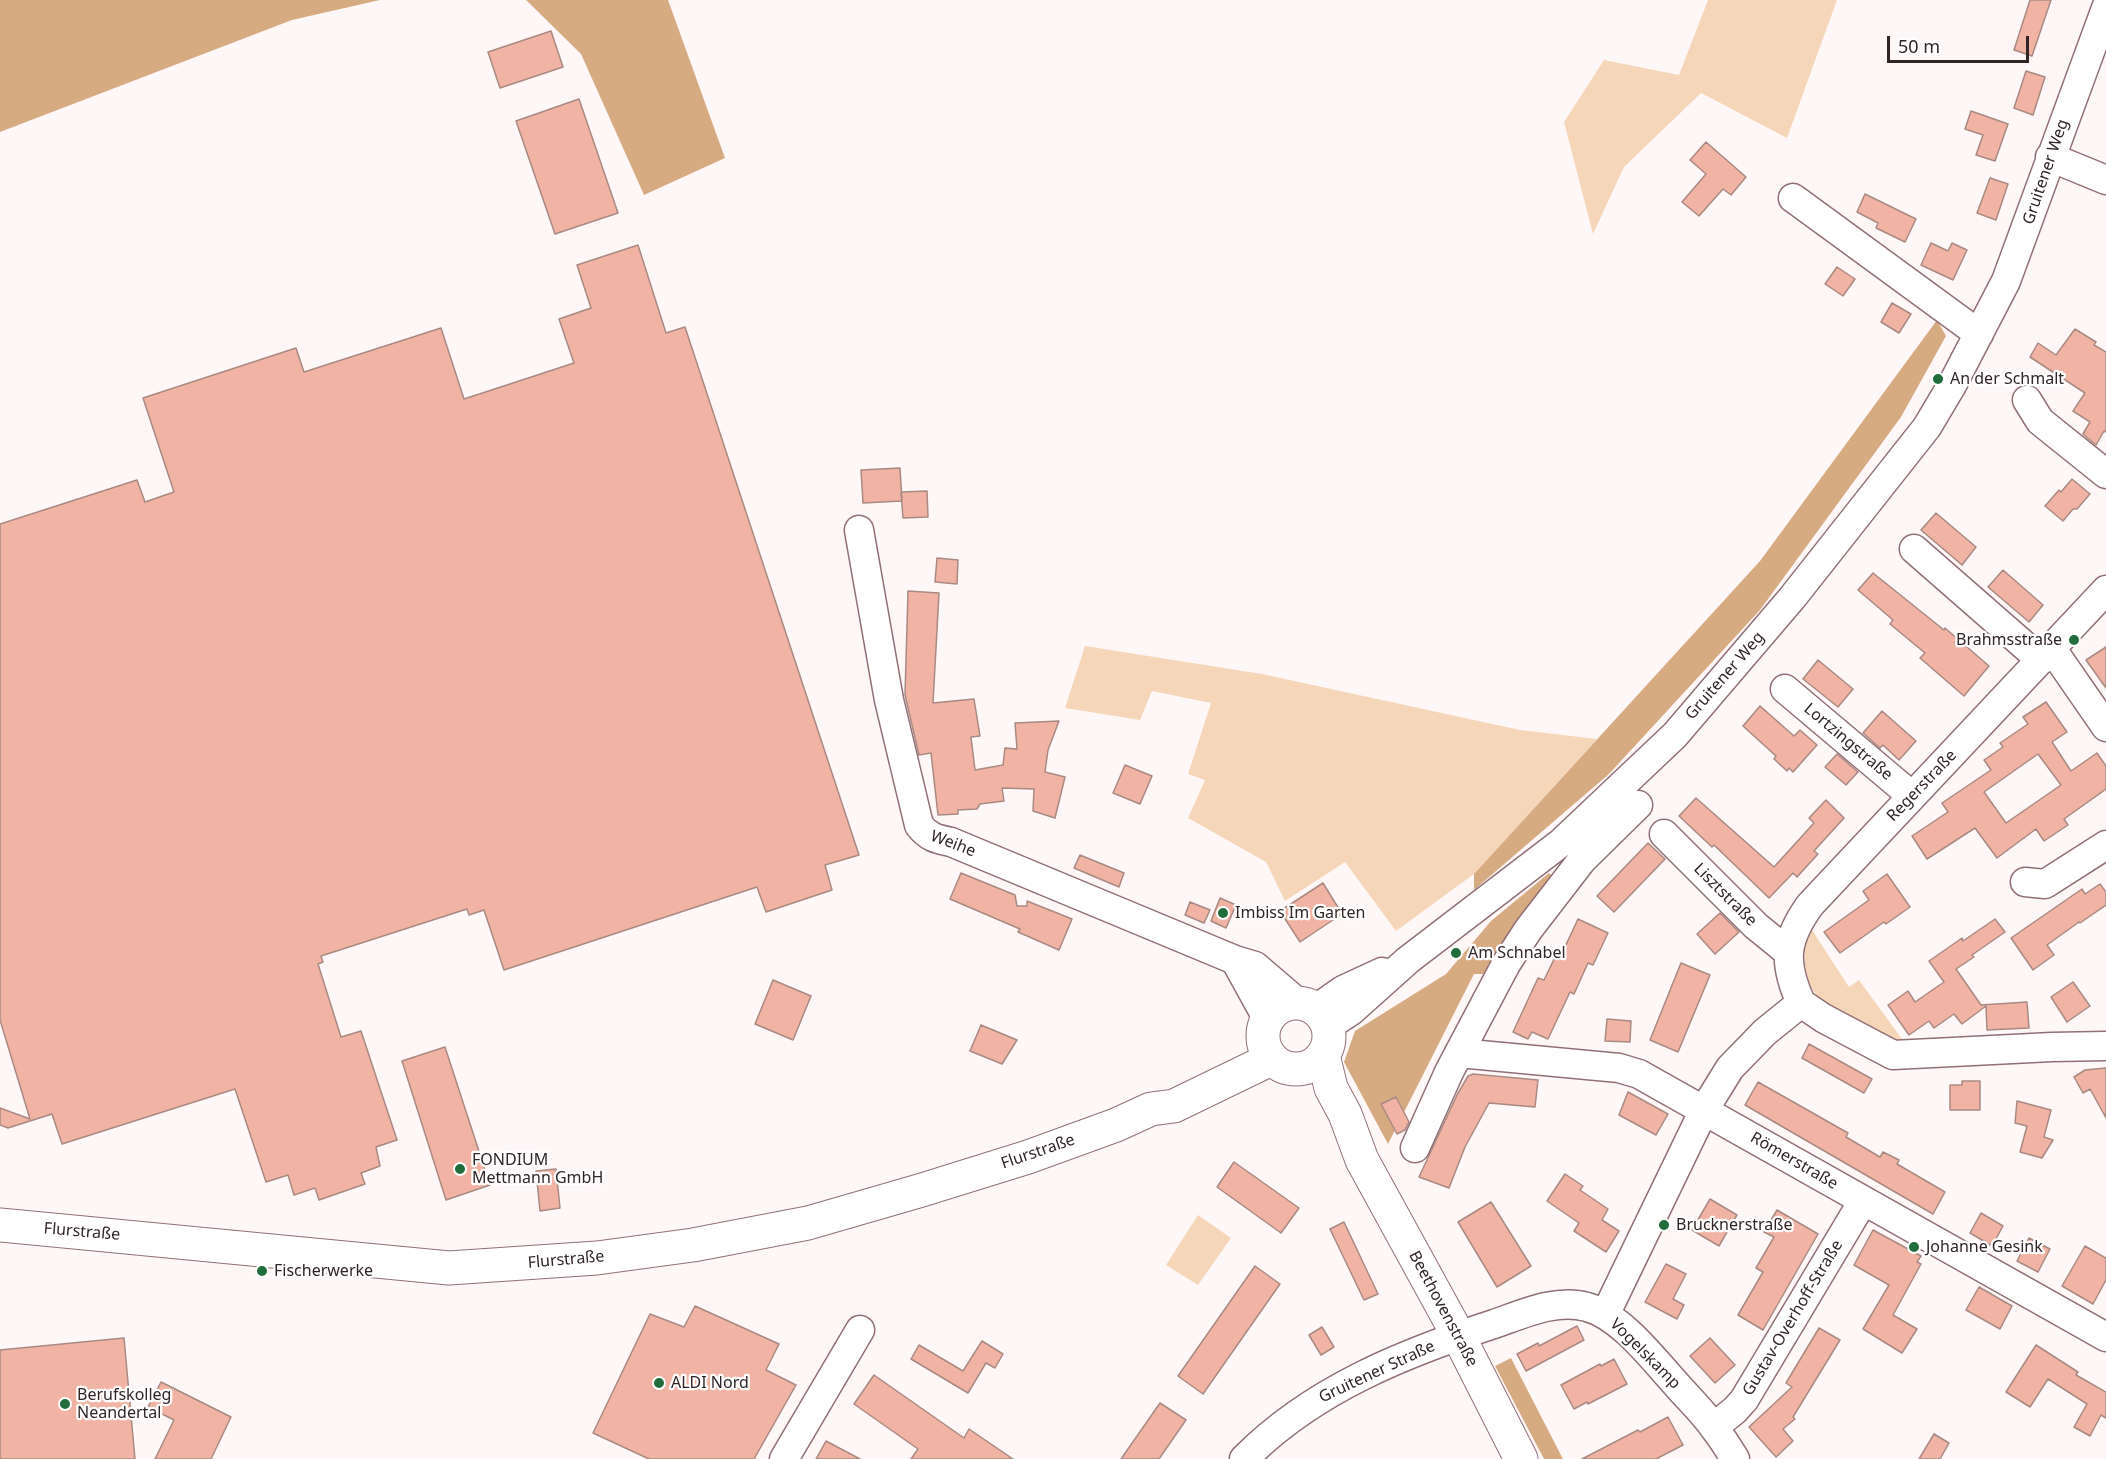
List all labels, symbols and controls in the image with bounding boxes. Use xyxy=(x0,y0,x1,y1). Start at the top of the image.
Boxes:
scale bar xyxy=(1890,24,2032,62)
text: 50 m xyxy=(1898,34,1940,58)
street label: Gruitener Weg xyxy=(2019,117,2073,227)
place label: An der Schmalt xyxy=(1950,369,2064,389)
marker: An der Schmalt xyxy=(1931,372,1945,386)
street label: Gruitener Weg xyxy=(1682,628,1768,724)
place label: Brahmsstraße xyxy=(1956,630,2062,650)
marker: Brahmsstraße xyxy=(2067,633,2081,647)
street label: Lortzingstraße xyxy=(1800,699,1896,785)
street label: Regerstraße xyxy=(1883,746,1961,826)
street label: Weihe xyxy=(928,827,978,861)
street label: Lisztstraße xyxy=(1689,859,1761,931)
place label: Imbiss Im Garten xyxy=(1235,903,1365,923)
marker: Imbiss Im Garten xyxy=(1216,906,1230,920)
place label: Am Schnabel xyxy=(1468,943,1566,963)
marker: Am Schnabel xyxy=(1449,946,1463,960)
street label: Römerstraße xyxy=(1747,1128,1841,1194)
street label: Flurstraße xyxy=(999,1130,1077,1174)
place label: FONDIUM Mettmann GmbH xyxy=(472,1150,603,1188)
marker: FONDIUM Mettmann GmbH xyxy=(453,1162,467,1176)
place label: Brucknerstraße xyxy=(1676,1215,1792,1235)
marker: Brucknerstraße xyxy=(1657,1218,1671,1232)
street label: Flurstraße xyxy=(43,1219,121,1245)
street label: Gustav-Overhoff-Straße xyxy=(1739,1237,1847,1399)
place label: Johanne Gesink xyxy=(1926,1237,2043,1257)
marker: Johanne Gesink xyxy=(1907,1240,1921,1254)
street label: Flurstraße xyxy=(527,1247,605,1273)
street label: Beethovenstraße xyxy=(1404,1248,1482,1370)
place label: Fischerwerke xyxy=(274,1261,373,1281)
marker: Fischerwerke xyxy=(255,1264,269,1278)
street label: Vogelskamp xyxy=(1606,1315,1684,1393)
street label: Gruitener Straße xyxy=(1316,1337,1438,1407)
place label: ALDI Nord xyxy=(671,1373,749,1393)
marker: ALDI Nord xyxy=(652,1376,666,1390)
place label: Berufskolleg Neandertal xyxy=(77,1385,171,1423)
marker: Berufskolleg Neandertal xyxy=(58,1397,72,1411)

